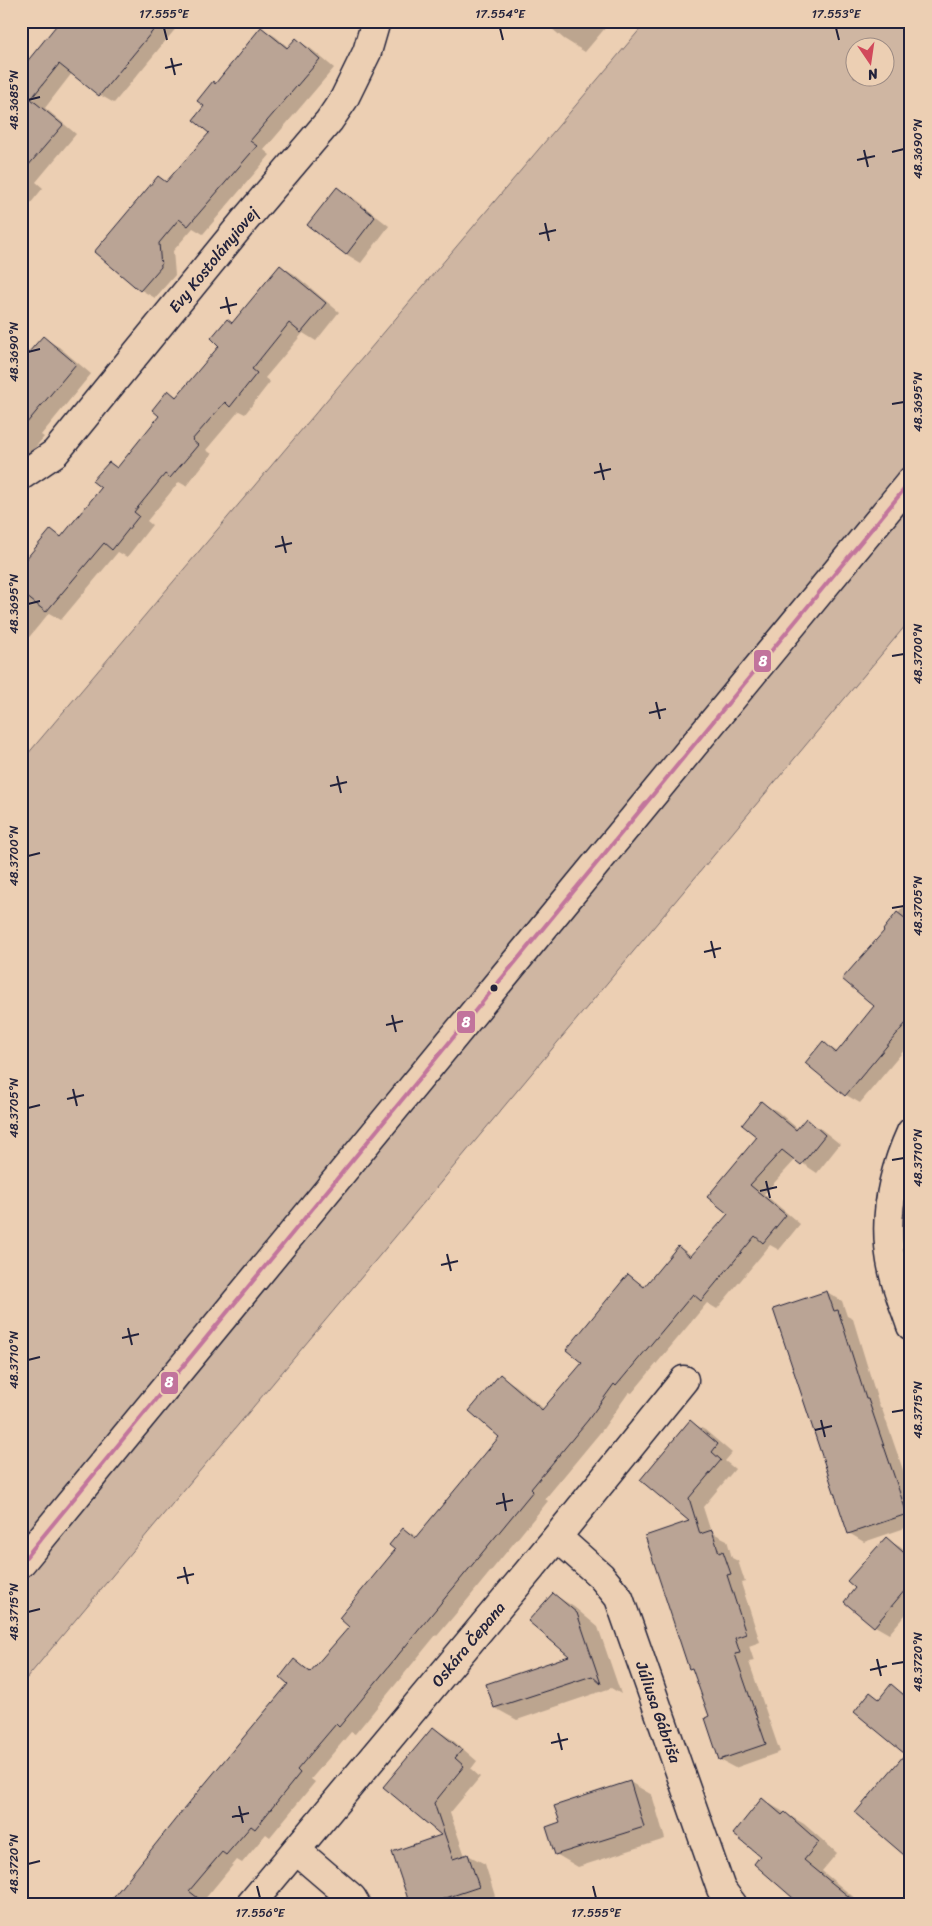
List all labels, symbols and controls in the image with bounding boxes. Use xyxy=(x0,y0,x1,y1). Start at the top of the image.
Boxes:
text: 17.555°E xyxy=(139,3,190,25)
text: 17.554°E xyxy=(475,3,526,25)
text: 17.553°E xyxy=(812,3,862,25)
north arrow xyxy=(844,38,894,88)
text: N xyxy=(865,61,881,88)
text: 48.3685°N xyxy=(3,69,25,130)
text: 48.3690°N xyxy=(907,118,929,179)
street label: Evy Kostolányiovej xyxy=(161,199,267,320)
text: 48.3690°N xyxy=(3,321,25,382)
text: 48.3695°N xyxy=(907,371,929,432)
text: 48.3695°N xyxy=(3,573,25,634)
text: 48.3700°N xyxy=(907,623,929,684)
line badge: 8 xyxy=(753,649,772,673)
text: 8 xyxy=(758,649,768,674)
text: 48.3700°N xyxy=(3,825,25,886)
text: 48.3705°N xyxy=(907,875,929,936)
unlabelled marker xyxy=(489,983,499,993)
line badge: 8 xyxy=(456,1010,476,1034)
text: 8 xyxy=(461,1010,471,1035)
text: 48.3705°N xyxy=(3,1077,25,1138)
text: 48.3710°N xyxy=(907,1128,929,1187)
text: 48.3710°N xyxy=(3,1330,25,1389)
text: 8 xyxy=(164,1370,174,1395)
line badge: 8 xyxy=(160,1371,179,1395)
text: 48.3715°N xyxy=(907,1380,929,1439)
text: 48.3715°N xyxy=(3,1582,25,1641)
street label: Oskára Čepana xyxy=(424,1595,513,1694)
text: 48.3720°N xyxy=(907,1631,929,1692)
street label: Júliusa Gábriša xyxy=(627,1656,690,1768)
text: 48.3720°N xyxy=(3,1833,25,1894)
text: 17.556°E xyxy=(236,1902,286,1924)
text: 17.555°E xyxy=(571,1902,622,1924)

